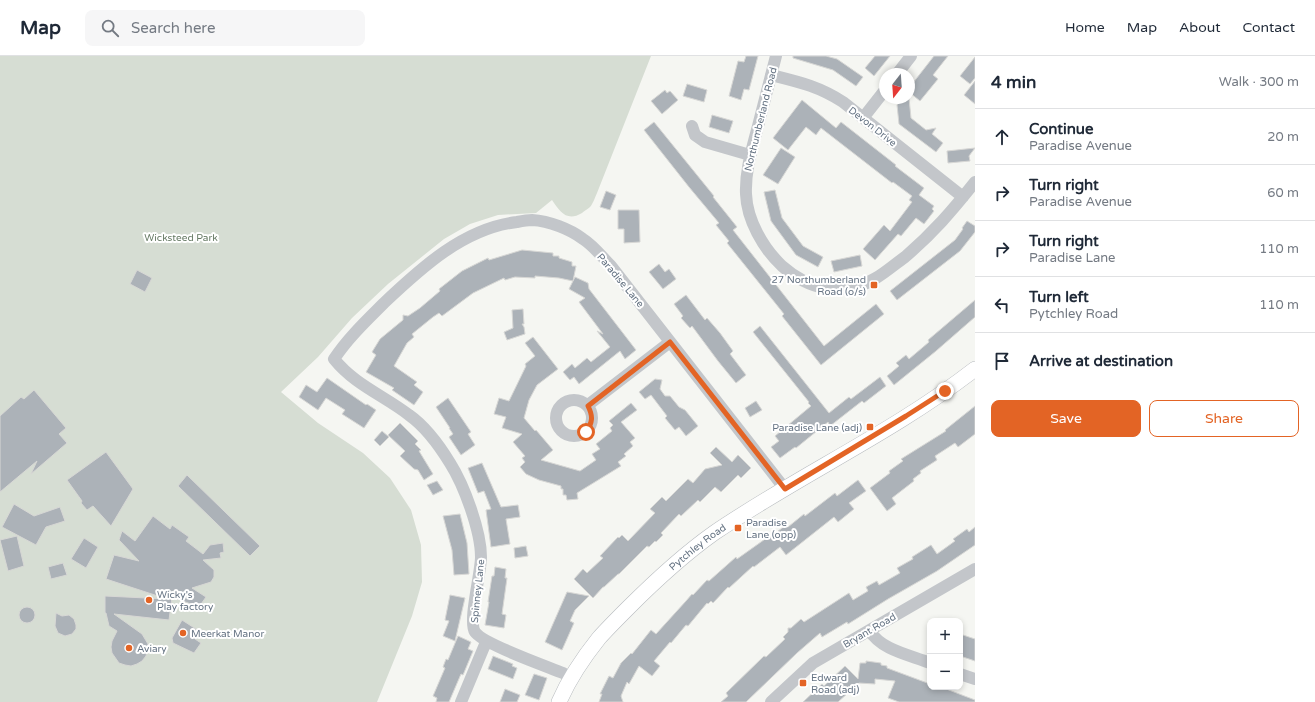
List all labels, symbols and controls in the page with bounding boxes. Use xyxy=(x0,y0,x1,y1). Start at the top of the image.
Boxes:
search box xyxy=(85,10,365,46)
text: Map xyxy=(20,17,61,39)
icon: search xyxy=(99,17,121,39)
text: Search here xyxy=(131,19,215,37)
text: Home xyxy=(1065,19,1105,36)
text: Map xyxy=(1127,19,1157,36)
text: About xyxy=(1179,19,1221,36)
text: Contact xyxy=(1243,19,1295,36)
street label: Northumberland Road xyxy=(742,66,780,173)
north arrow xyxy=(879,68,915,104)
text: 4 min xyxy=(991,72,1036,93)
text: Walk · 300 m xyxy=(1219,74,1299,90)
street label: Devon Drive xyxy=(846,104,899,149)
text: Continue xyxy=(1029,120,1093,138)
icon: ahead xyxy=(991,126,1013,148)
text: 20 m xyxy=(1267,129,1299,145)
text: Paradise Avenue xyxy=(1029,138,1132,154)
text: Turn right xyxy=(1029,176,1099,194)
icon: right xyxy=(991,182,1013,204)
text: 60 m xyxy=(1267,185,1299,201)
text: Paradise Avenue xyxy=(1029,194,1132,210)
park label: Wicksteed Park xyxy=(144,232,218,244)
text: Turn right xyxy=(1029,232,1099,250)
icon: right xyxy=(991,238,1013,260)
text: 110 m xyxy=(1259,241,1299,257)
text: Paradise Lane xyxy=(1029,250,1115,266)
street label: Paradise Lane xyxy=(594,251,646,310)
place label: 27 Northumberland Road (o/s) xyxy=(772,274,866,298)
marker: 27 Northumberland Road (o/s) xyxy=(869,280,879,290)
text: Turn left xyxy=(1029,288,1089,306)
icon: left xyxy=(991,294,1013,316)
text: 110 m xyxy=(1259,297,1299,313)
text: Pytchley Road xyxy=(1029,306,1118,322)
icon: arrive xyxy=(991,350,1013,372)
text: Arrive at destination xyxy=(1029,352,1173,370)
route end xyxy=(936,382,954,400)
button: Save xyxy=(991,400,1141,437)
button: Share xyxy=(1149,400,1299,437)
place label: Paradise Lane (adj) xyxy=(772,422,862,434)
marker: Paradise Lane (adj) xyxy=(865,422,875,432)
route start xyxy=(577,423,595,441)
place label: Paradise Lane (opp) xyxy=(746,517,796,541)
street label: Pytchley Road xyxy=(667,522,728,573)
marker: Paradise Lane (opp) xyxy=(733,523,743,533)
street label: Spinney Lane xyxy=(469,558,487,623)
place label: Wicky's Play factory xyxy=(157,589,214,613)
marker: Wicky's Play factory xyxy=(144,595,154,605)
street label: Bryant Road xyxy=(841,611,898,651)
map controls xyxy=(927,618,963,690)
button: + xyxy=(927,618,963,654)
marker: Meerkat Manor xyxy=(178,628,188,638)
place label: Meerkat Manor xyxy=(191,628,264,640)
marker: Aviary xyxy=(124,643,134,653)
place label: Aviary xyxy=(137,643,167,655)
button: − xyxy=(927,654,963,690)
place label: Edward Road (adj) xyxy=(811,672,859,696)
marker: Edward Road (adj) xyxy=(798,678,808,688)

